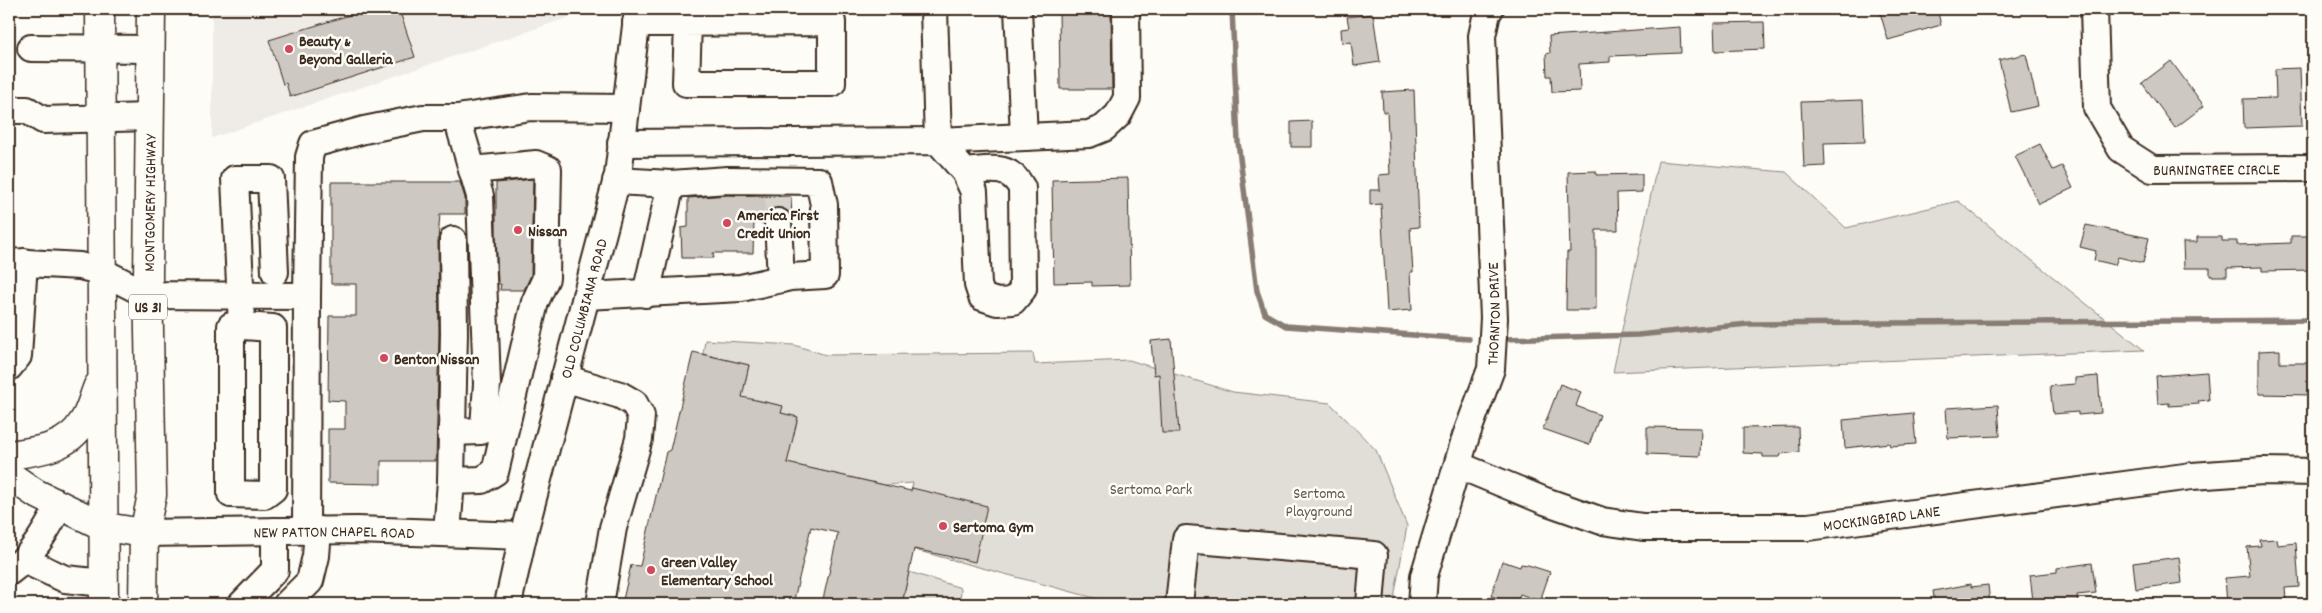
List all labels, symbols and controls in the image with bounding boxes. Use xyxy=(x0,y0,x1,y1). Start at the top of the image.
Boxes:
place label: Beauty & Beyond Galleria xyxy=(299,31,394,72)
marker: Beauty & Beyond Galleria xyxy=(283,43,295,55)
street label: MONTGOMERY HIGHWAY xyxy=(139,133,164,272)
street label: BURNINGTREE CIRCLE xyxy=(2153,159,2281,183)
place label: America First Credit Union xyxy=(737,205,819,246)
marker: America First Credit Union xyxy=(721,217,733,229)
place label: Nissan xyxy=(528,221,567,244)
marker: Nissan xyxy=(512,224,524,236)
street label: OLD COLUMBIANA ROAD xyxy=(556,236,615,382)
street label: THORNTON DRIVE xyxy=(1482,261,1508,366)
road number: US 31 xyxy=(129,294,167,320)
place label: Benton Nissan xyxy=(394,349,479,372)
marker: Benton Nissan xyxy=(378,352,390,364)
park label: Sertoma Park xyxy=(1110,479,1192,502)
park label: Sertoma Playground xyxy=(1286,483,1352,524)
street label: MOCKINGBIRD LANE xyxy=(1822,500,1942,539)
place label: Sertoma Gym xyxy=(953,517,1034,540)
marker: Sertoma Gym xyxy=(937,520,949,532)
street label: NEW PATTON CHAPEL ROAD xyxy=(253,521,415,546)
place label: Green Valley Elementary School xyxy=(661,552,773,593)
marker: Green Valley Elementary School xyxy=(645,564,657,576)

